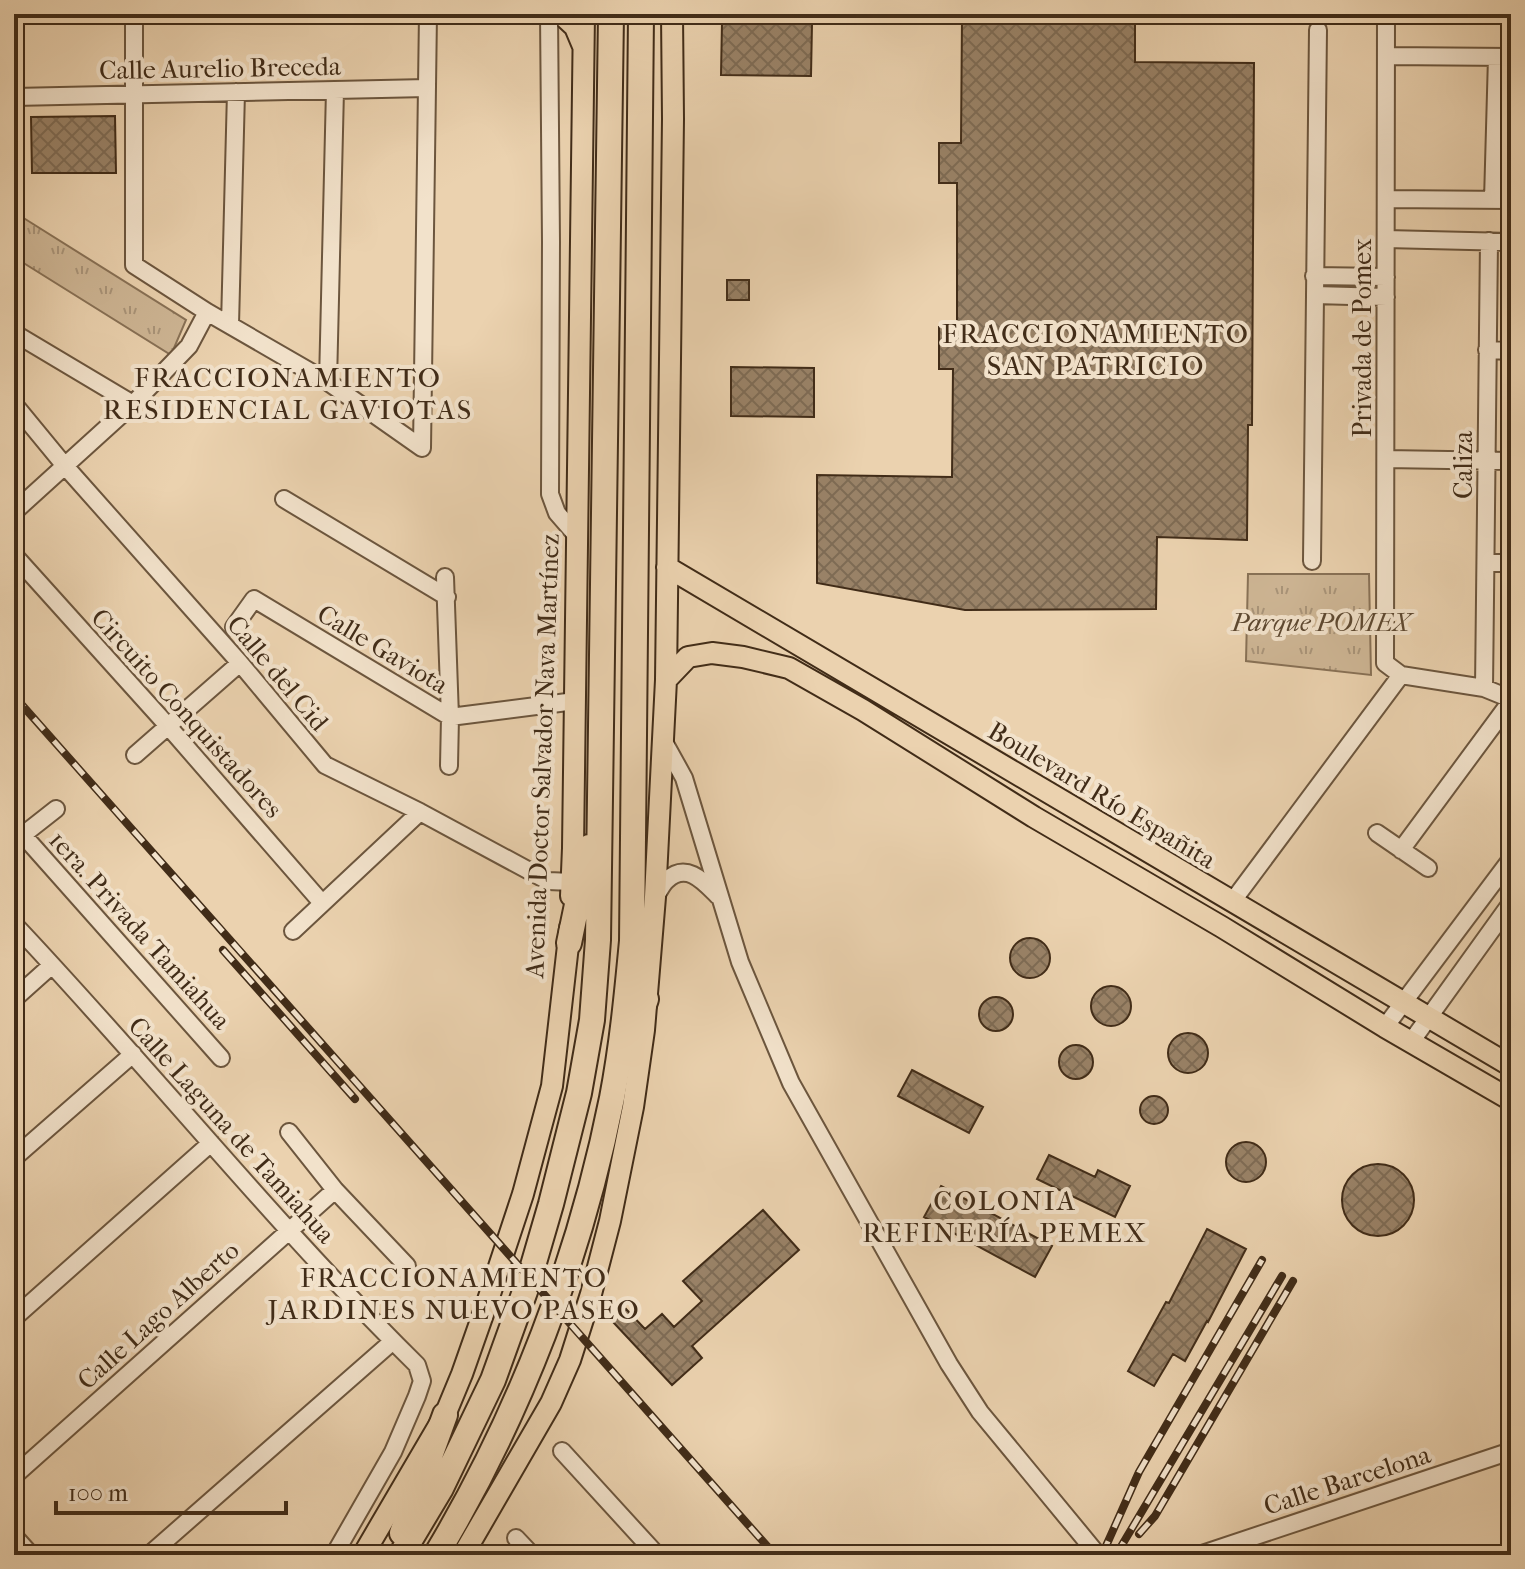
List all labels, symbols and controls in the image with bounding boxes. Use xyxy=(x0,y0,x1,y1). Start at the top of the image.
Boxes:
street label: Calle Aurelio Breceda xyxy=(99,51,342,86)
street label: Privada de Pomex xyxy=(1347,238,1378,438)
district label: FRACCIONAMIENTO SAN PATRICIO xyxy=(942,317,1250,382)
district label: FRACCIONAMIENTO RESIDENCIAL GAVIOTAS xyxy=(103,361,473,426)
street label: Caliza xyxy=(1448,430,1479,499)
street label: Avenida Doctor Salvador Nava Martínez xyxy=(519,533,566,980)
street label: Calle Gaviota xyxy=(312,598,455,701)
street label: Circuito Conquistadores xyxy=(85,602,289,824)
park label: Parque POMEX xyxy=(1231,607,1415,638)
street label: Calle del Cid xyxy=(220,609,335,738)
street label: Boulevard Río Españita xyxy=(982,715,1222,876)
street label: 1era. Privada Tamiahua xyxy=(42,825,238,1037)
street label: Calle Laguna de Tamiahua xyxy=(122,1011,342,1251)
district label: COLONIA REFINERÍA PEMEX xyxy=(862,1184,1148,1249)
street label: Calle Lago Alberto xyxy=(71,1235,245,1396)
district label: FRACCIONAMIENTO JARDINES NUEVO PASEO xyxy=(265,1261,641,1326)
street label: Calle Barcelona xyxy=(1260,1439,1435,1522)
scale bar xyxy=(56,1465,286,1515)
text: 100 m xyxy=(68,1479,128,1507)

